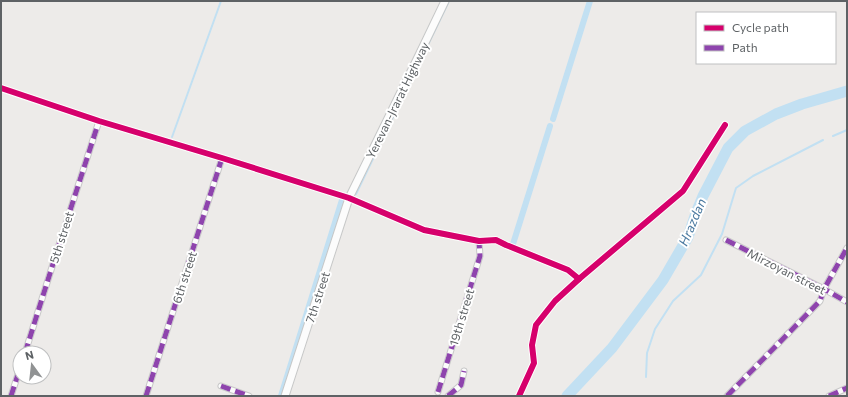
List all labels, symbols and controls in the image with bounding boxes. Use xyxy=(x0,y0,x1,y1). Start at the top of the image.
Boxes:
legend xyxy=(696,12,836,64)
text: Cycle path xyxy=(732,20,789,34)
street label: Yerevan-Jrarat Highway xyxy=(363,39,432,161)
text: Path xyxy=(732,40,758,54)
water label: Hrazdan xyxy=(675,196,709,248)
street label: 5th street xyxy=(46,209,76,265)
street label: Mirzoyan street xyxy=(745,245,829,297)
street label: 6th street xyxy=(169,249,199,305)
street label: 7th street xyxy=(302,270,332,324)
street label: 19th street xyxy=(446,287,476,347)
north arrow xyxy=(12,345,52,385)
text: N xyxy=(24,348,35,362)

